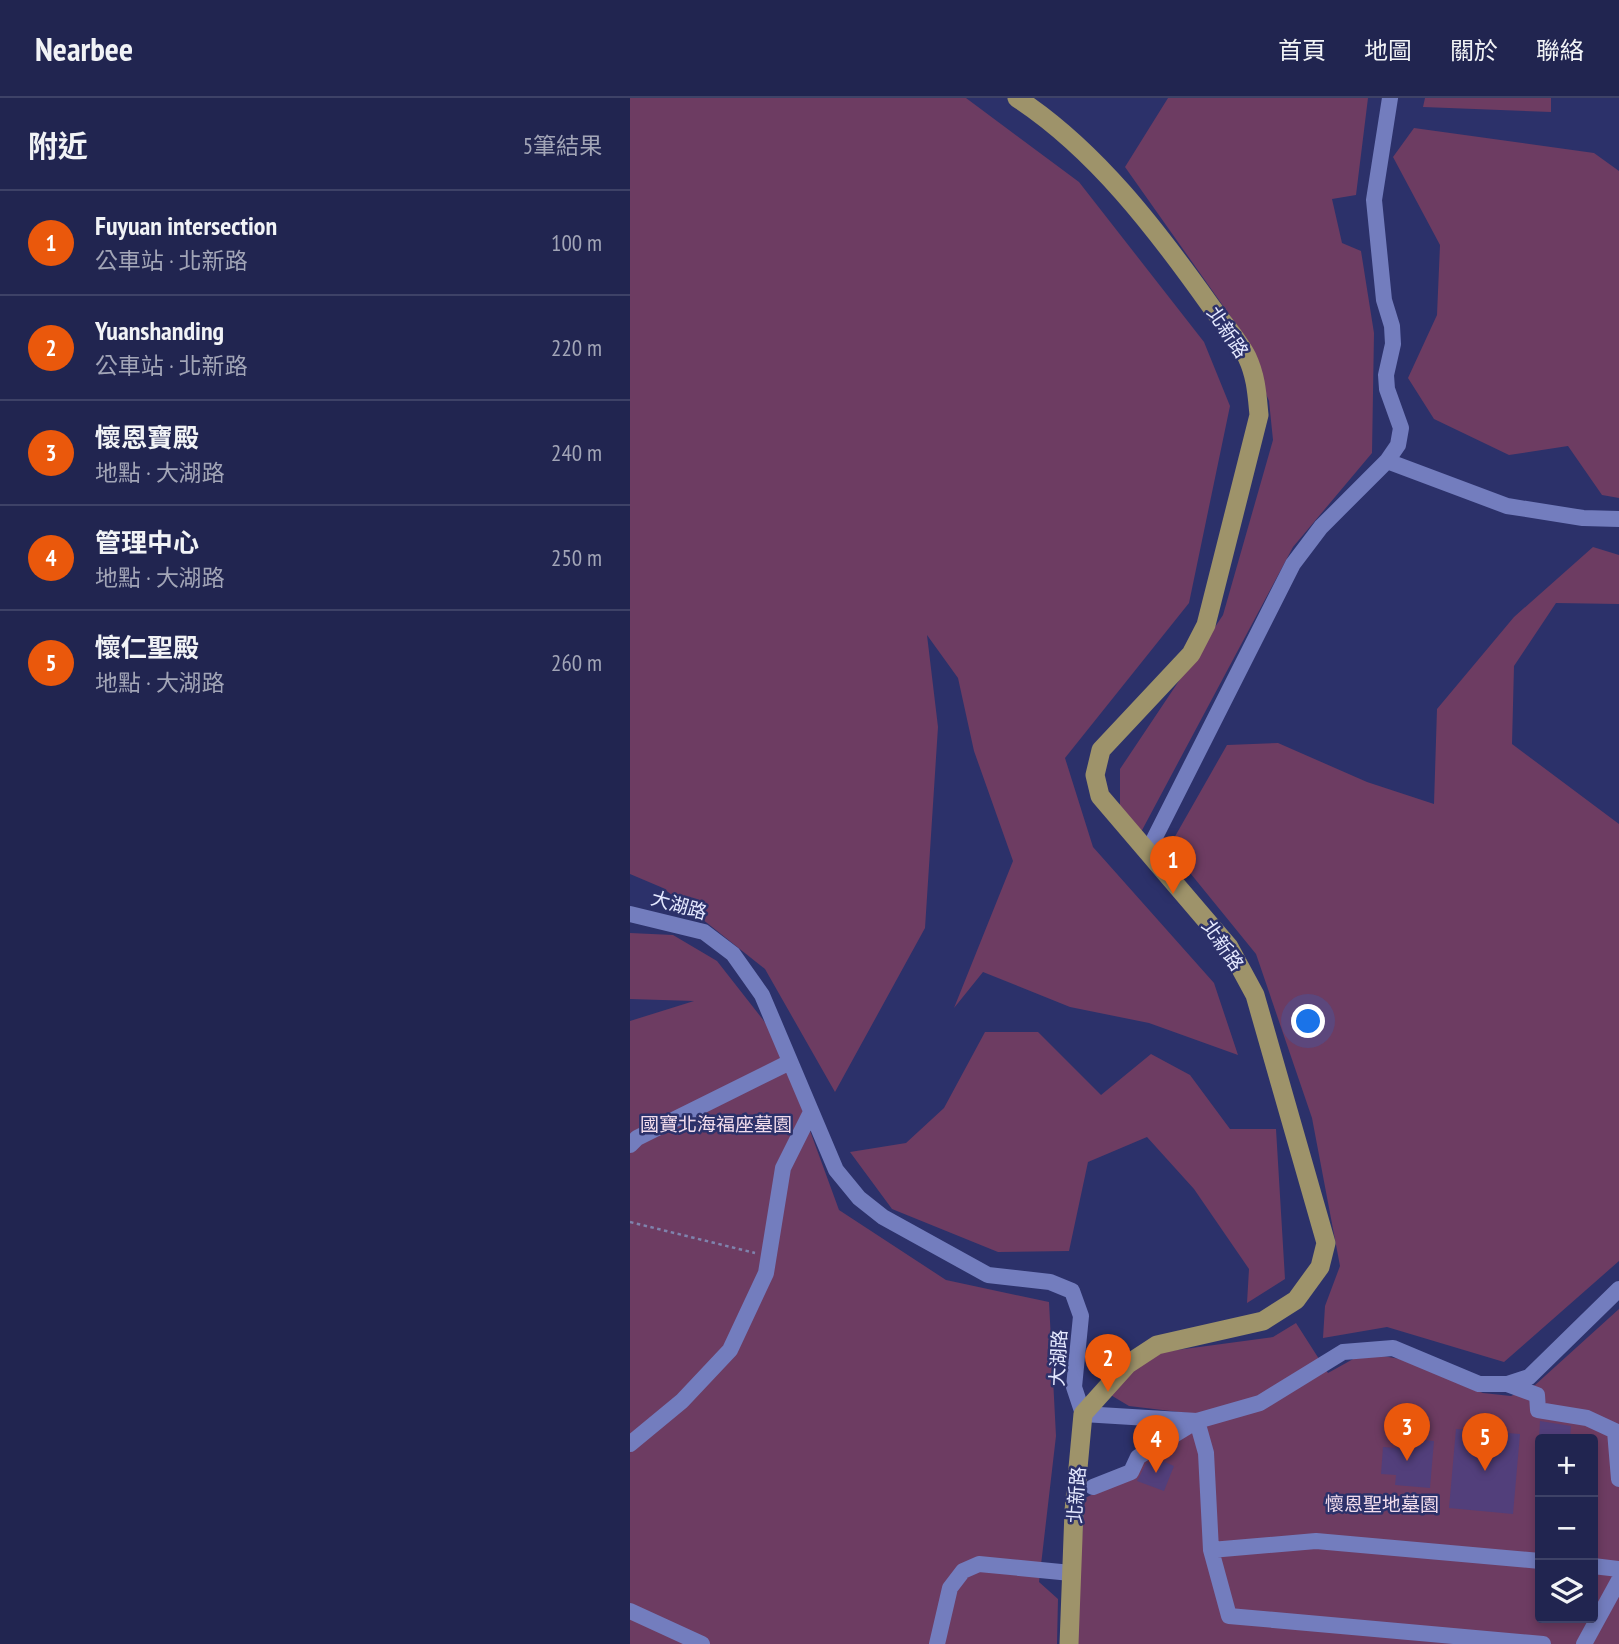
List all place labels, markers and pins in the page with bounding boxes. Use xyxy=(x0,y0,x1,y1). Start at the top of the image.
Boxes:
pin: 1 xyxy=(1150,836,1196,894)
pin: 2 xyxy=(1085,1334,1131,1392)
pin: 3 xyxy=(1384,1403,1430,1461)
pin: 5 xyxy=(1462,1413,1508,1471)
pin: 4 xyxy=(1133,1415,1179,1473)

